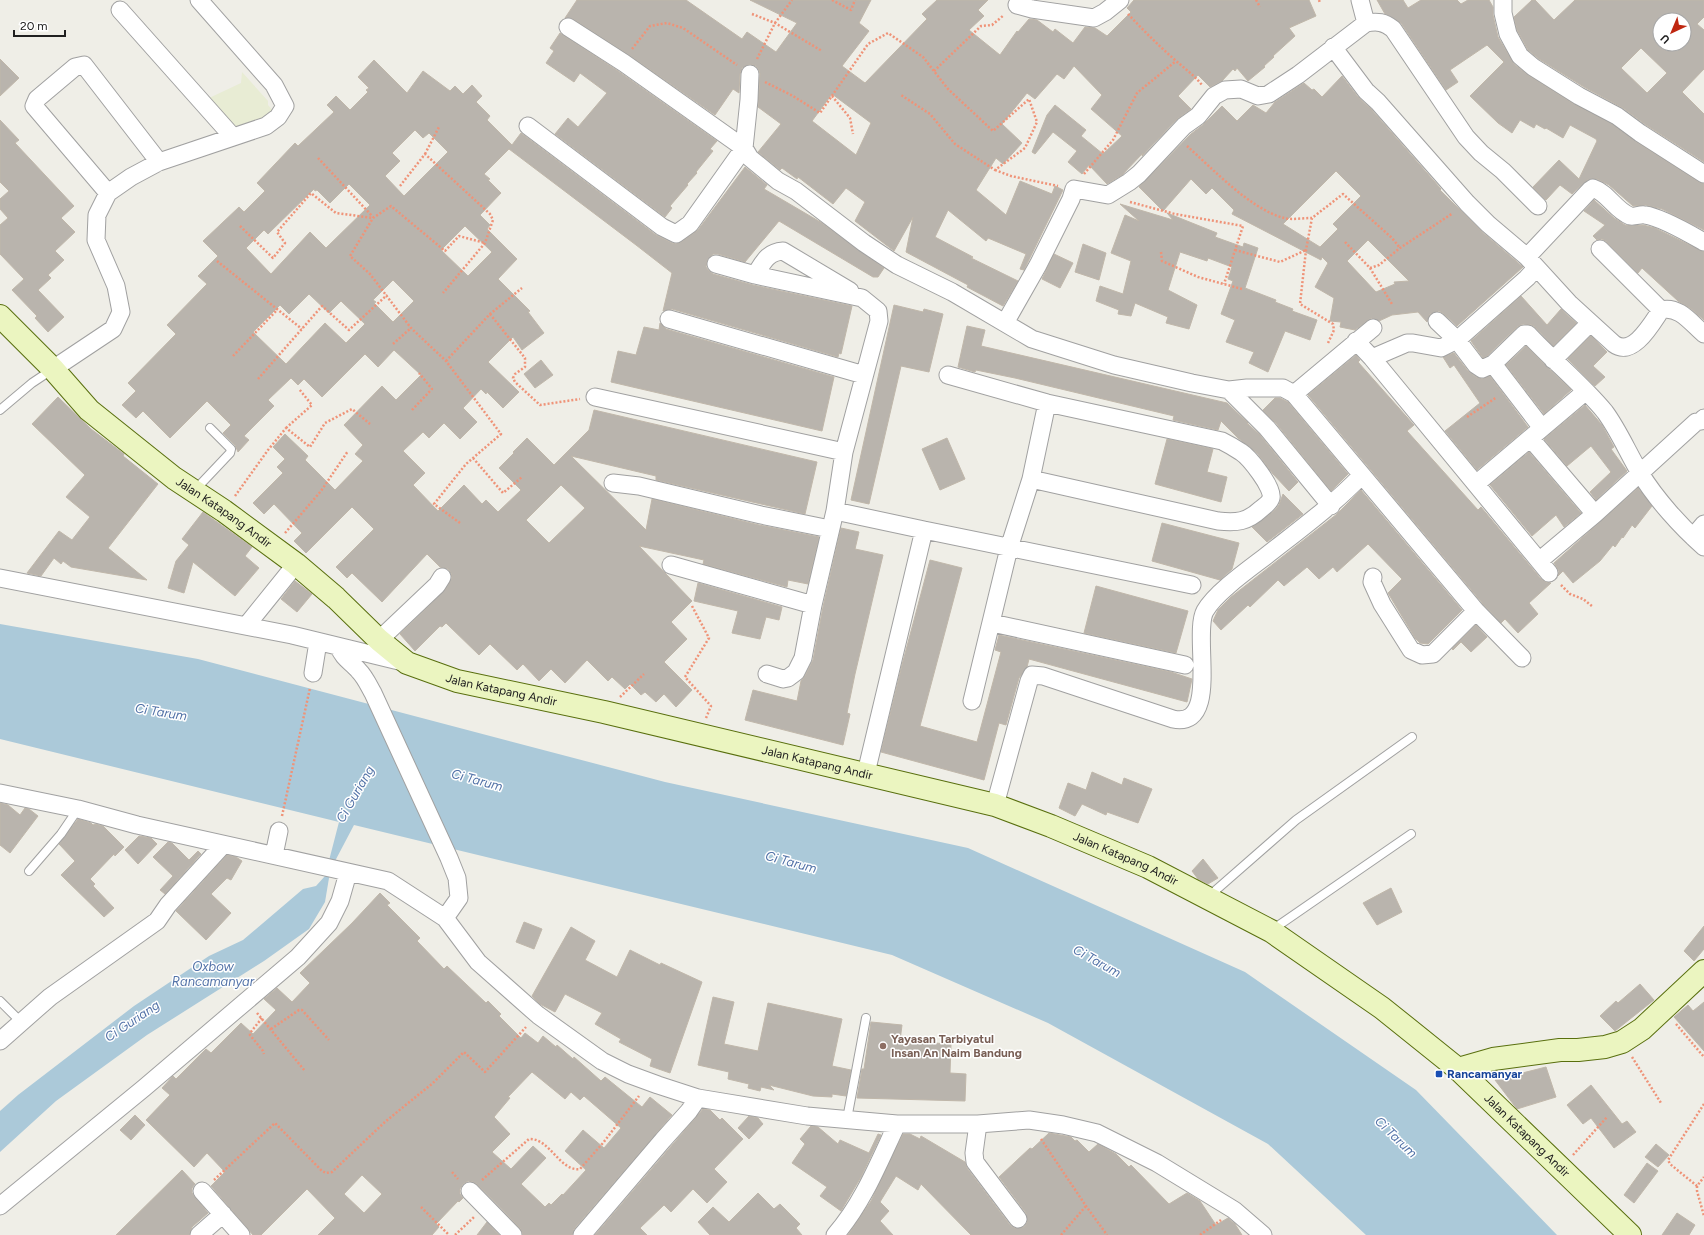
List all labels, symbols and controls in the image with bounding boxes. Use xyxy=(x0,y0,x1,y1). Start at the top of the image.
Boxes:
scale bar xyxy=(14,12,65,38)
north arrow xyxy=(1652,12,1692,52)
text: 20 m xyxy=(20,19,48,33)
text: U xyxy=(1658,31,1673,46)
street label: Jalan Katapang Andir xyxy=(173,474,274,551)
street label: Jalan Katapang Andir xyxy=(444,671,558,709)
water label: Ci Tarum xyxy=(134,700,188,724)
street label: Jalan Katapang Andir xyxy=(760,743,874,783)
water label: Ci Guriang xyxy=(333,763,377,825)
water label: Ci Tarum xyxy=(450,766,504,794)
street label: Jalan Katapang Andir xyxy=(1071,829,1180,888)
water label: Ci Tarum xyxy=(764,848,818,876)
water label: Ci Tarum xyxy=(1070,942,1124,980)
water label: Oxbow Rancamanyar xyxy=(172,959,255,989)
water label: Ci Guriang xyxy=(102,997,163,1045)
place label: Yayasan Tarbiyatul Insan An Naim Bandung xyxy=(891,1032,1022,1060)
marker: Yayasan Tarbiyatul Insan An Naim Bandung xyxy=(878,1041,888,1051)
place label: Rancamanyar xyxy=(1447,1067,1523,1081)
marker: Rancamanyar xyxy=(1434,1069,1444,1079)
street label: Jalan Katapang Andir xyxy=(1481,1091,1573,1180)
water label: Ci Tarum xyxy=(1372,1113,1420,1161)

